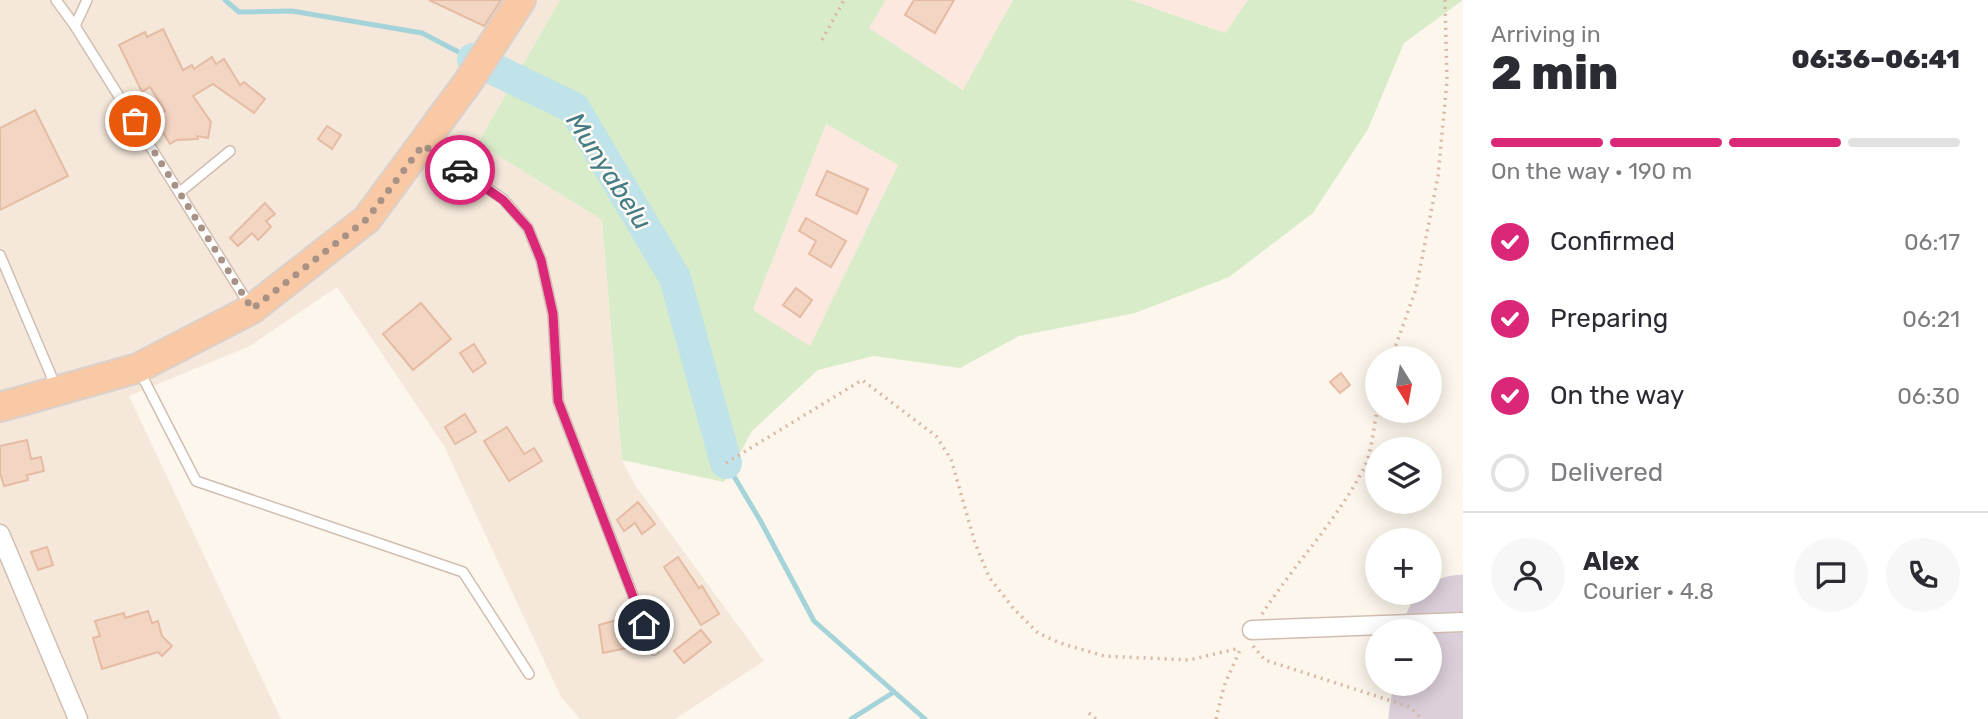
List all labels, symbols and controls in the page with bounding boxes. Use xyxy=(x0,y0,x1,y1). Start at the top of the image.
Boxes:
text: Arriving in xyxy=(1491,20,1601,48)
text: 06:36–06:41 xyxy=(1791,44,1960,75)
text: 2 min xyxy=(1491,46,1618,101)
pin xyxy=(105,91,165,151)
icon: bag xyxy=(116,102,154,140)
water label: Munyabelu xyxy=(559,107,658,236)
courier xyxy=(425,135,495,205)
icon: car xyxy=(441,151,479,189)
text: On the way · 190 m xyxy=(1491,157,1692,185)
icon: check xyxy=(1491,223,1529,261)
text: Confirmed xyxy=(1550,226,1675,257)
text: 06:17 xyxy=(1904,228,1960,256)
icon: check xyxy=(1491,300,1529,338)
text: Preparing xyxy=(1550,303,1668,334)
text: 06:21 xyxy=(1902,305,1960,333)
north arrow xyxy=(1365,346,1442,424)
map controls xyxy=(1365,346,1442,696)
icon: check xyxy=(1491,377,1529,415)
text: On the way xyxy=(1550,380,1684,411)
text: 06:30 xyxy=(1897,382,1960,410)
button: layers xyxy=(1365,437,1442,514)
text: Delivered xyxy=(1550,457,1663,488)
button: + xyxy=(1365,528,1442,605)
button: person xyxy=(1491,538,1565,612)
button: chat xyxy=(1794,538,1868,612)
button: phone xyxy=(1886,538,1960,612)
text: Alex xyxy=(1583,546,1639,577)
text: Courier · 4.8 xyxy=(1583,577,1714,605)
pin xyxy=(614,595,674,655)
icon: home xyxy=(625,606,663,644)
button: − xyxy=(1365,619,1442,696)

